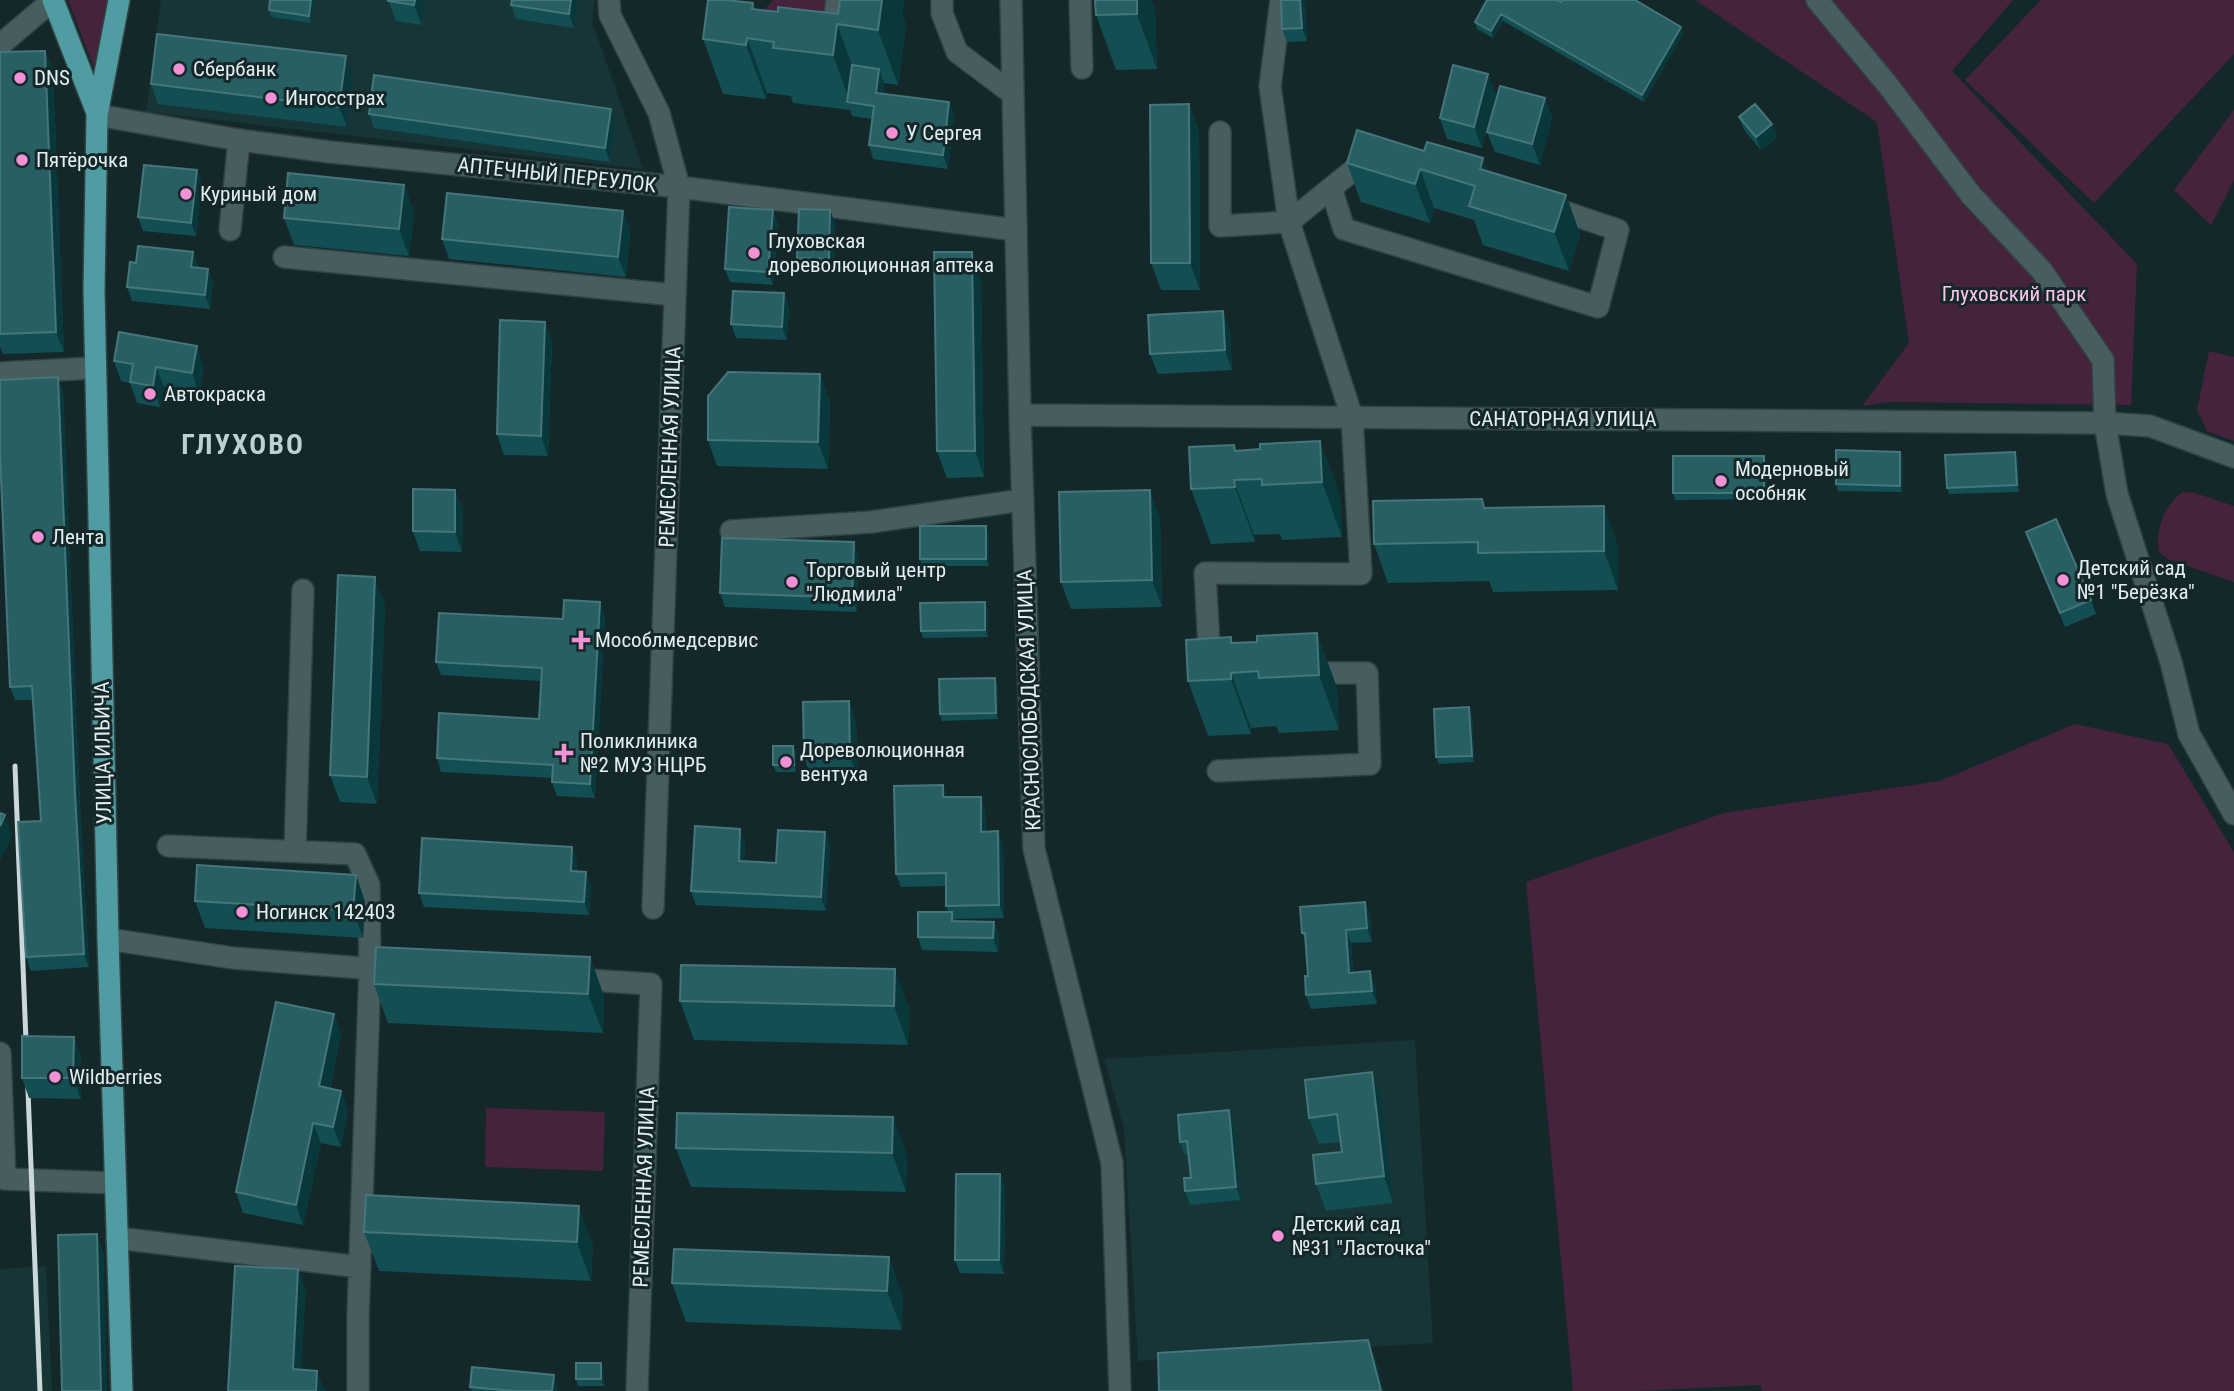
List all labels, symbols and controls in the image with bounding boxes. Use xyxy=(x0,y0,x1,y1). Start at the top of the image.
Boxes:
place label: Сбербанк xyxy=(193,57,276,81)
marker: Сбербанк xyxy=(171,61,187,77)
place label: DNS xyxy=(34,66,70,90)
marker: DNS xyxy=(12,70,28,86)
place label: Ингосстрах xyxy=(285,86,385,110)
marker: Ингосстрах xyxy=(263,90,279,106)
place label: У Сергея xyxy=(906,121,982,145)
marker: У Сергея xyxy=(884,125,900,141)
place label: Пятёрочка xyxy=(36,148,128,172)
marker: Пятёрочка xyxy=(14,152,30,168)
street label: АПТЕЧНЫЙ ПЕРЕУЛОК xyxy=(456,153,658,197)
place label: Куриный дом xyxy=(200,182,317,206)
marker: Куриный дом xyxy=(178,186,194,202)
place label: Глуховская дореволюционная аптека xyxy=(768,229,994,277)
marker: Глуховская дореволюционная аптека xyxy=(746,245,762,261)
park label: Глуховский парк xyxy=(1942,282,2086,306)
street label: РЕМЕСЛЕННАЯ УЛИЦА xyxy=(654,346,686,548)
place label: Автокраска xyxy=(164,382,266,406)
marker: Автокраска xyxy=(142,386,158,402)
street label: САНАТОРНАЯ УЛИЦА xyxy=(1469,407,1657,431)
district label: ГЛУХОВО xyxy=(181,428,305,461)
place label: Модерновый особняк xyxy=(1735,457,1849,505)
marker: Модерновый особняк xyxy=(1713,473,1729,489)
place label: Лента xyxy=(52,525,104,549)
marker: Лента xyxy=(30,529,46,545)
place label: Детский сад №1 "Берёзка" xyxy=(2077,556,2195,604)
place label: Торговый центр "Людмила" xyxy=(806,558,946,606)
street label: КРАСНОСЛОБОДСКАЯ УЛИЦА xyxy=(1012,569,1046,831)
marker: Детский сад №1 "Берёзка" xyxy=(2055,572,2071,588)
marker: Торговый центр "Людмила" xyxy=(784,574,800,590)
place label: Мособлмедсервис xyxy=(595,628,758,652)
marker: Мособлмедсервис xyxy=(573,632,589,648)
street label: УЛИЦА ИЛЬИЧА xyxy=(90,681,116,825)
place label: Поликлиника №2 МУЗ НЦРБ xyxy=(580,729,707,777)
place label: Дореволюционная вентуха xyxy=(800,738,965,786)
marker: Поликлиника №2 МУЗ НЦРБ xyxy=(554,743,574,763)
marker: Дореволюционная вентуха xyxy=(778,754,794,770)
place label: Ногинск 142403 xyxy=(256,900,396,924)
marker: Ногинск 142403 xyxy=(234,904,250,920)
place label: Wildberries xyxy=(69,1065,162,1089)
marker: Wildberries xyxy=(47,1069,63,1085)
street label: РЕМЕСЛЕННАЯ УЛИЦА xyxy=(628,1086,660,1288)
place label: Детский сад №31 "Ласточка" xyxy=(1292,1212,1431,1260)
marker: Детский сад №31 "Ласточка" xyxy=(1270,1228,1286,1244)

